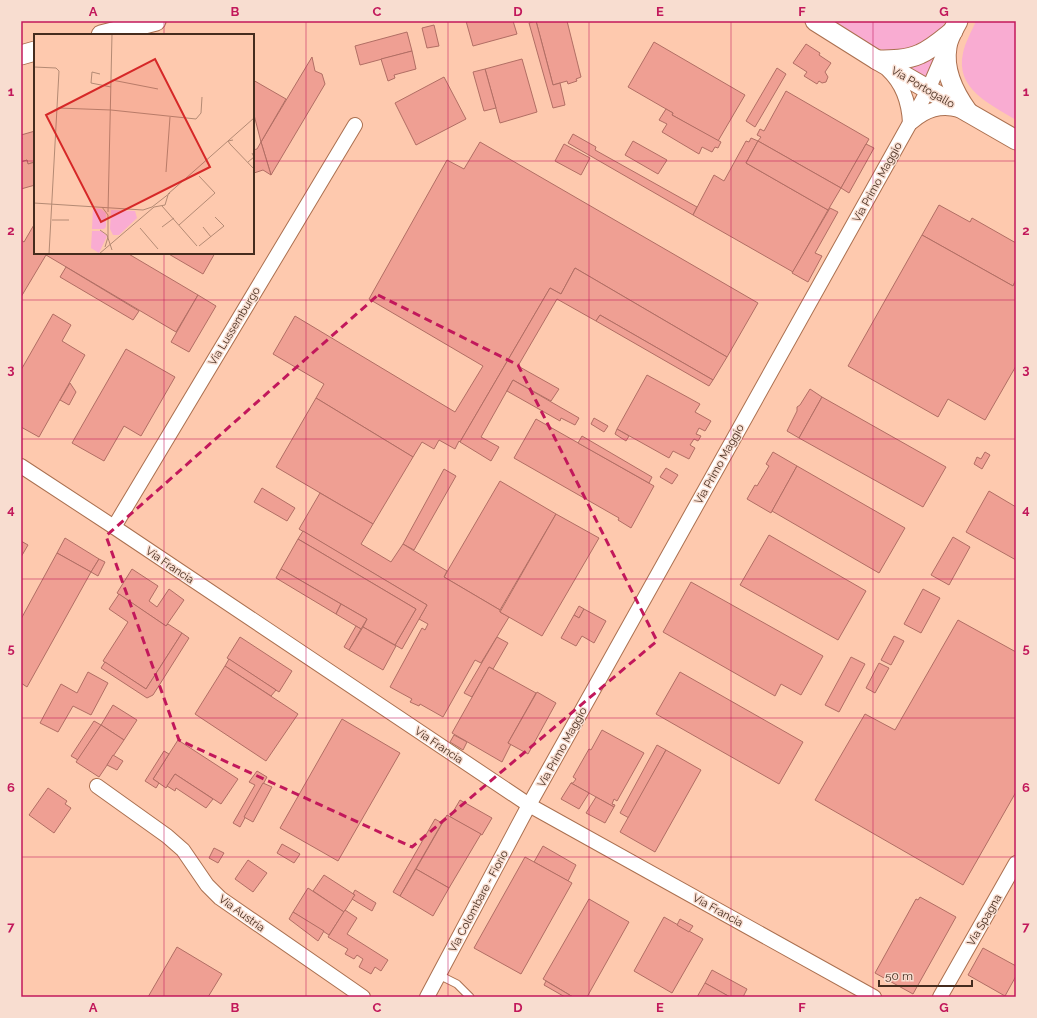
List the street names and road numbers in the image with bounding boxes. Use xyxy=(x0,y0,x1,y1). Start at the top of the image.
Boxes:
street label: Via Portogallo xyxy=(889,64,957,111)
street label: Via Primo Maggio xyxy=(850,140,905,224)
street label: Via Lussemburgo xyxy=(206,284,263,368)
street label: Via Primo Maggio xyxy=(692,422,747,506)
street label: Via Francia xyxy=(143,545,196,586)
street label: Via Primo Maggio xyxy=(535,705,590,789)
street label: Via Francia xyxy=(412,725,465,766)
street label: Via Colombare - Fiorio xyxy=(446,848,511,955)
street label: Via Francia xyxy=(690,891,745,930)
street label: Via Austria xyxy=(216,892,267,934)
street label: Via Spagna xyxy=(964,892,1004,948)

